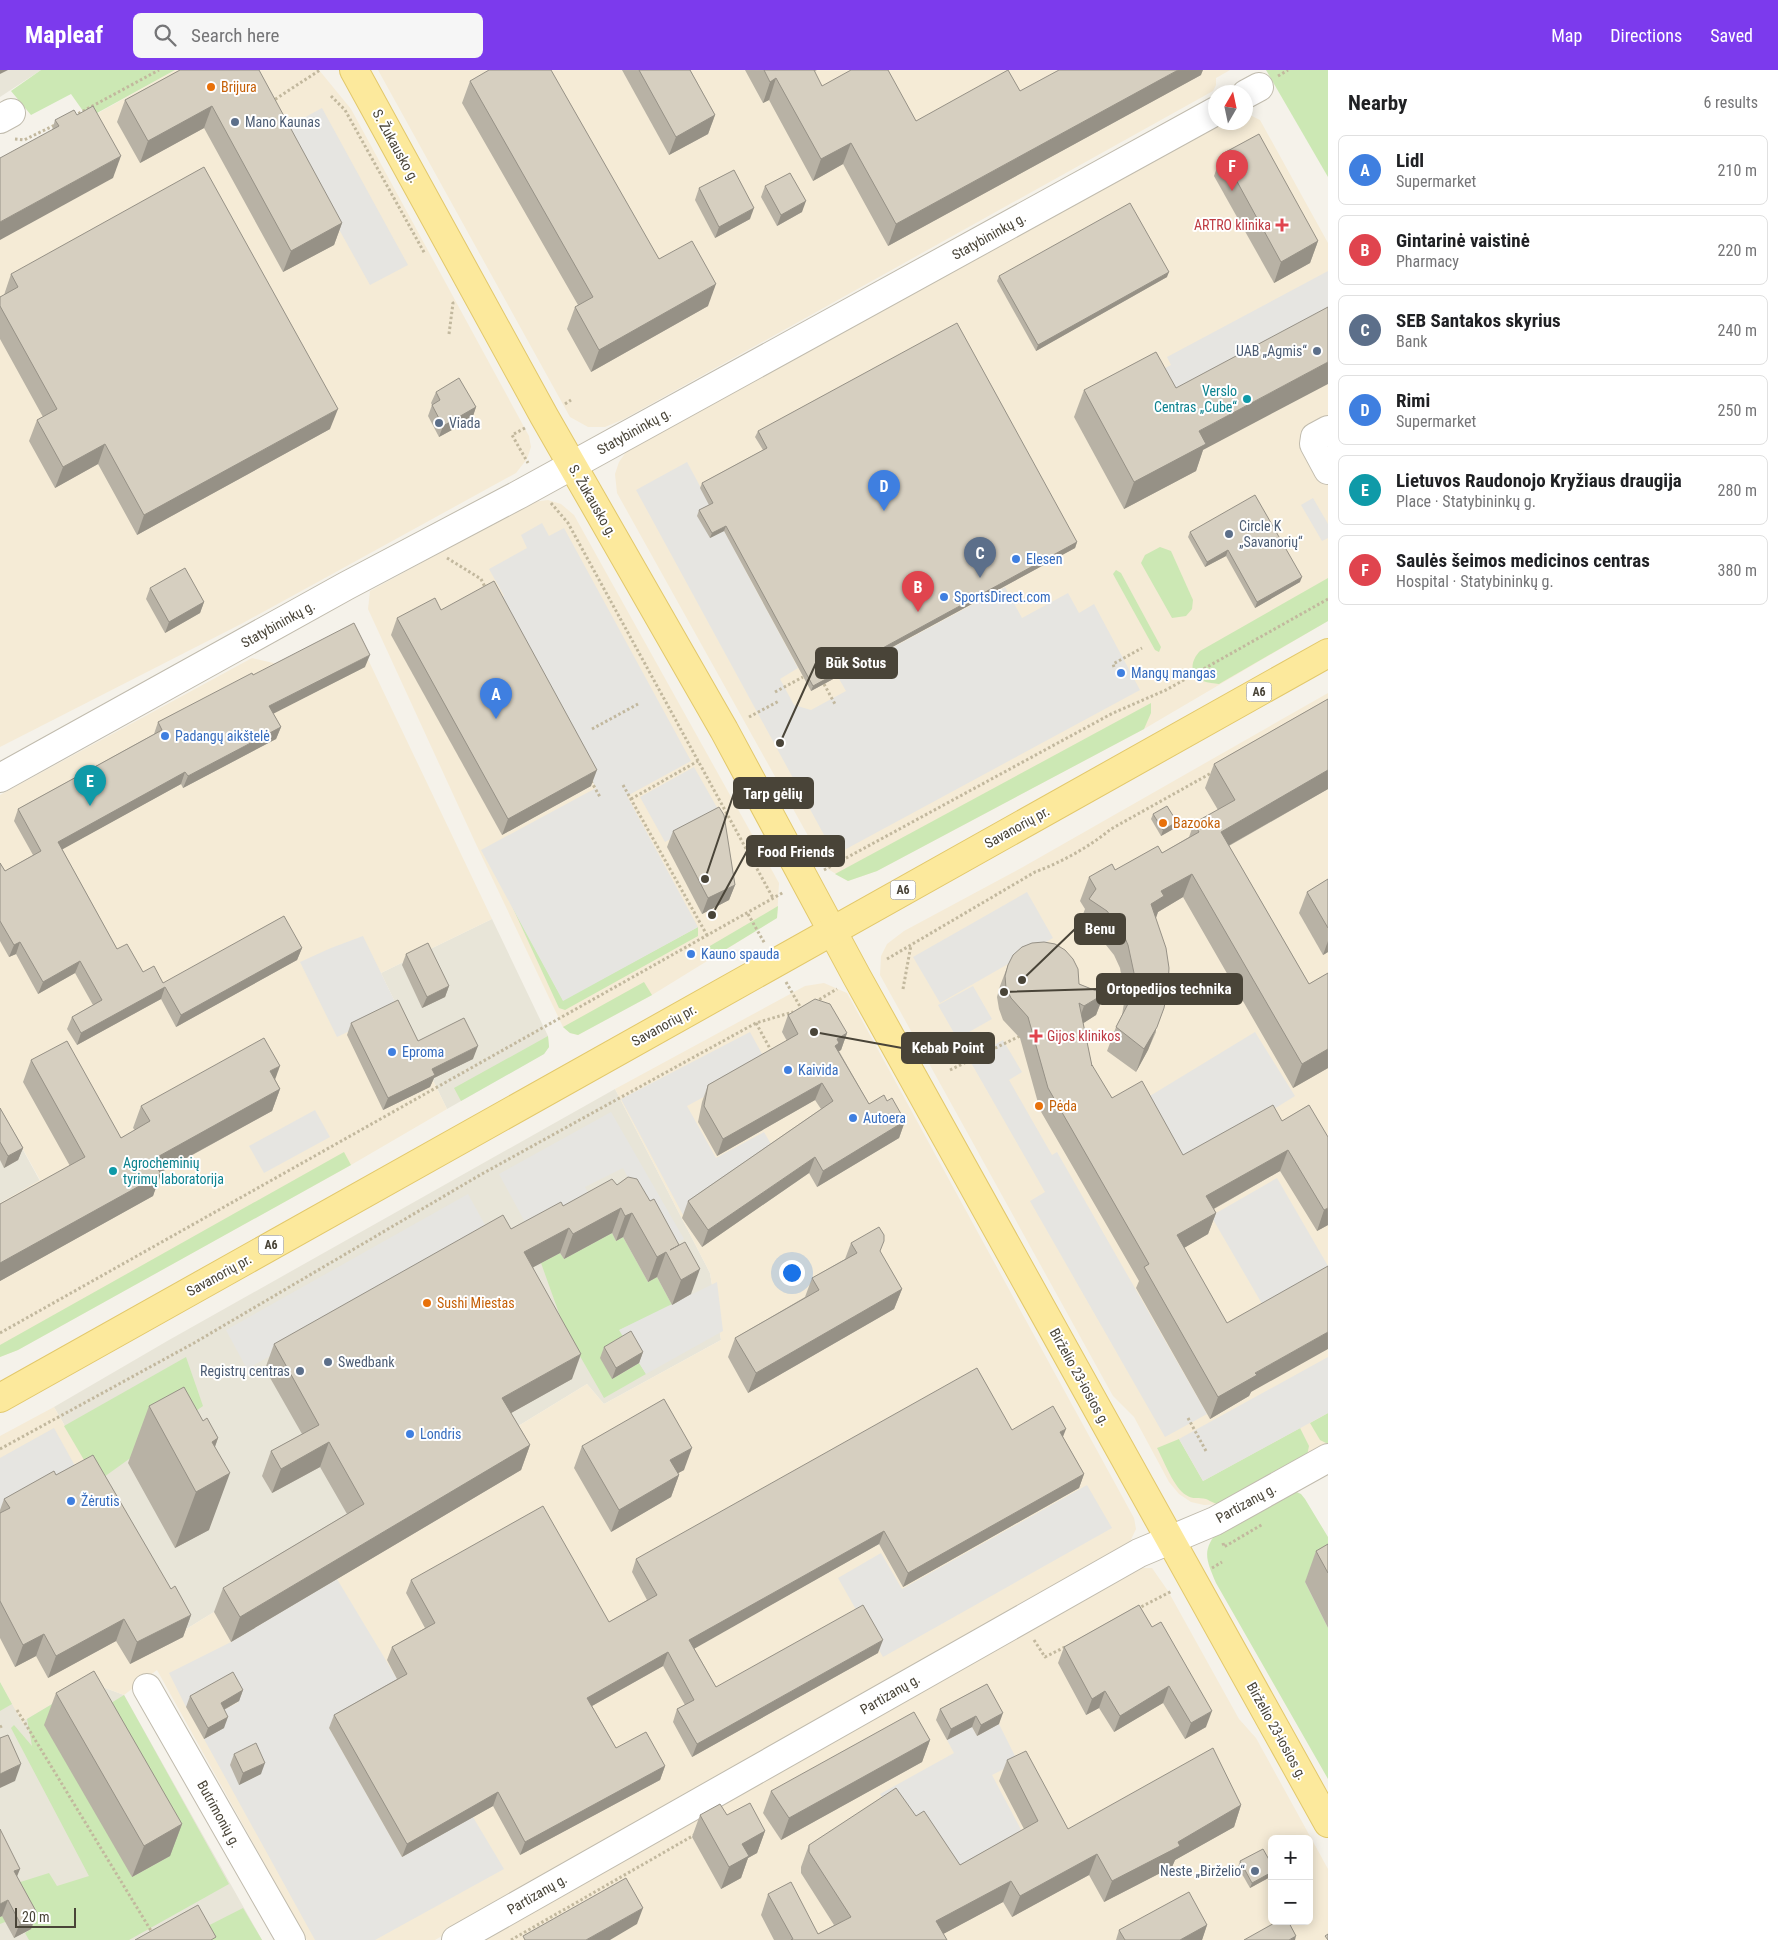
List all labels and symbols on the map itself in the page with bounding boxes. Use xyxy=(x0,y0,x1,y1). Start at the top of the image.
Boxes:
place label: Brijura xyxy=(221,79,257,95)
marker: Brijura xyxy=(205,81,217,93)
north arrow xyxy=(1208,85,1253,130)
street label: S. Žukausko g. xyxy=(369,106,424,185)
place label: Mano Kaunas xyxy=(245,114,320,130)
marker: Mano Kaunas xyxy=(229,116,241,128)
pin: F xyxy=(1216,150,1248,191)
street label: Statybininkų g. xyxy=(949,209,1029,263)
place label: ARTRO klinika xyxy=(1194,217,1271,233)
marker: ARTRO klinika xyxy=(1275,218,1289,232)
place label: UAB „Agmis“ xyxy=(1236,343,1307,359)
marker: UAB „Agmis“ xyxy=(1311,345,1323,357)
place label: Verslo Centras „Cube“ xyxy=(1154,383,1237,415)
marker: Verslo Centras „Cube“ xyxy=(1241,393,1253,405)
street label: Statybininkų g. xyxy=(594,404,674,458)
place label: Viada xyxy=(449,415,480,431)
marker: Viada xyxy=(433,417,445,429)
street label: S. Žukausko g. xyxy=(566,461,621,540)
pin: D xyxy=(868,470,900,511)
place label: Circle K „Savanorių“ xyxy=(1239,518,1303,550)
marker: Circle K „Savanorių“ xyxy=(1223,528,1235,540)
pin: C xyxy=(964,537,996,578)
place label: Elesen xyxy=(1026,551,1062,567)
marker: Elesen xyxy=(1010,553,1022,565)
pin: B xyxy=(902,571,934,612)
place label: SportsDirect.com xyxy=(954,589,1051,605)
marker: SportsDirect.com xyxy=(938,591,950,603)
street label: Statybininkų g. xyxy=(238,597,318,651)
callout: Būk Sotus xyxy=(816,648,897,678)
text: Būk Sotus xyxy=(826,654,887,672)
place label: Mangų mangas xyxy=(1131,665,1216,681)
marker: Mangų mangas xyxy=(1115,667,1127,679)
pin: A xyxy=(480,678,512,719)
road number: A6 xyxy=(1246,682,1272,702)
place label: Padangų aikštelė xyxy=(175,728,270,744)
marker: Padangų aikštelė xyxy=(159,730,171,742)
pin: E xyxy=(74,765,106,806)
callout: Tarp gėlių xyxy=(734,778,813,808)
text: Tarp gėlių xyxy=(743,785,803,803)
street label: Savanorių pr. xyxy=(982,803,1052,851)
place label: Bazooka xyxy=(1173,815,1220,831)
marker: Bazooka xyxy=(1157,817,1169,829)
callout: Food Friends xyxy=(747,836,844,866)
text: Food Friends xyxy=(757,843,835,861)
road number: A6 xyxy=(890,880,916,900)
callout: Benu xyxy=(1075,914,1125,944)
text: Benu xyxy=(1085,920,1115,938)
place label: Kauno spauda xyxy=(701,946,780,962)
marker: Kauno spauda xyxy=(685,948,697,960)
callout: Ortopedijos technika xyxy=(1097,974,1242,1004)
text: Ortopedijos technika xyxy=(1107,980,1231,998)
street label: Savanorių pr. xyxy=(629,1001,699,1049)
place label: Gijos klinikos xyxy=(1047,1028,1121,1044)
marker: Gijos klinikos xyxy=(1029,1029,1043,1043)
callout: Kebab Point xyxy=(902,1033,994,1063)
text: Kebab Point xyxy=(912,1039,985,1057)
place label: Eproma xyxy=(402,1044,444,1060)
marker: Eproma xyxy=(386,1046,398,1058)
place label: Kaivida xyxy=(798,1062,838,1078)
marker: Kaivida xyxy=(782,1064,794,1076)
place label: Pėda xyxy=(1049,1098,1077,1114)
marker: Pėda xyxy=(1033,1100,1045,1112)
place label: Autoera xyxy=(863,1110,906,1126)
marker: Autoera xyxy=(847,1112,859,1124)
place label: Agrocheminių tyrimų laboratorija xyxy=(123,1155,224,1187)
marker: Agrocheminių tyrimų laboratorija xyxy=(107,1165,119,1177)
road number: A6 xyxy=(258,1236,284,1254)
street label: Savanorių pr. xyxy=(184,1251,254,1299)
your location xyxy=(779,1260,805,1286)
place label: Sushi Miestas xyxy=(437,1295,515,1311)
marker: Sushi Miestas xyxy=(421,1297,433,1309)
street label: Birželio 23-iosios g. xyxy=(1047,1326,1113,1428)
place label: Swedbank xyxy=(338,1354,395,1370)
marker: Swedbank xyxy=(322,1356,334,1368)
place label: Registrų centras xyxy=(200,1363,290,1379)
marker: Registrų centras xyxy=(294,1365,306,1377)
place label: Londris xyxy=(420,1426,461,1442)
marker: Londris xyxy=(404,1428,416,1440)
street label: Partizanų g. xyxy=(1213,1480,1279,1526)
place label: Žėrutis xyxy=(81,1492,120,1509)
marker: Žėrutis xyxy=(65,1495,77,1507)
street label: Partizanų g. xyxy=(857,1670,923,1718)
street label: Birželio 23-iosios g. xyxy=(1244,1680,1310,1782)
street label: Butrimonių g. xyxy=(194,1778,244,1850)
place label: Neste „Birželio“ xyxy=(1160,1863,1245,1879)
marker: Neste „Birželio“ xyxy=(1249,1865,1261,1877)
street label: Partizanų g. xyxy=(504,1870,570,1918)
scale bar xyxy=(15,1905,76,1928)

